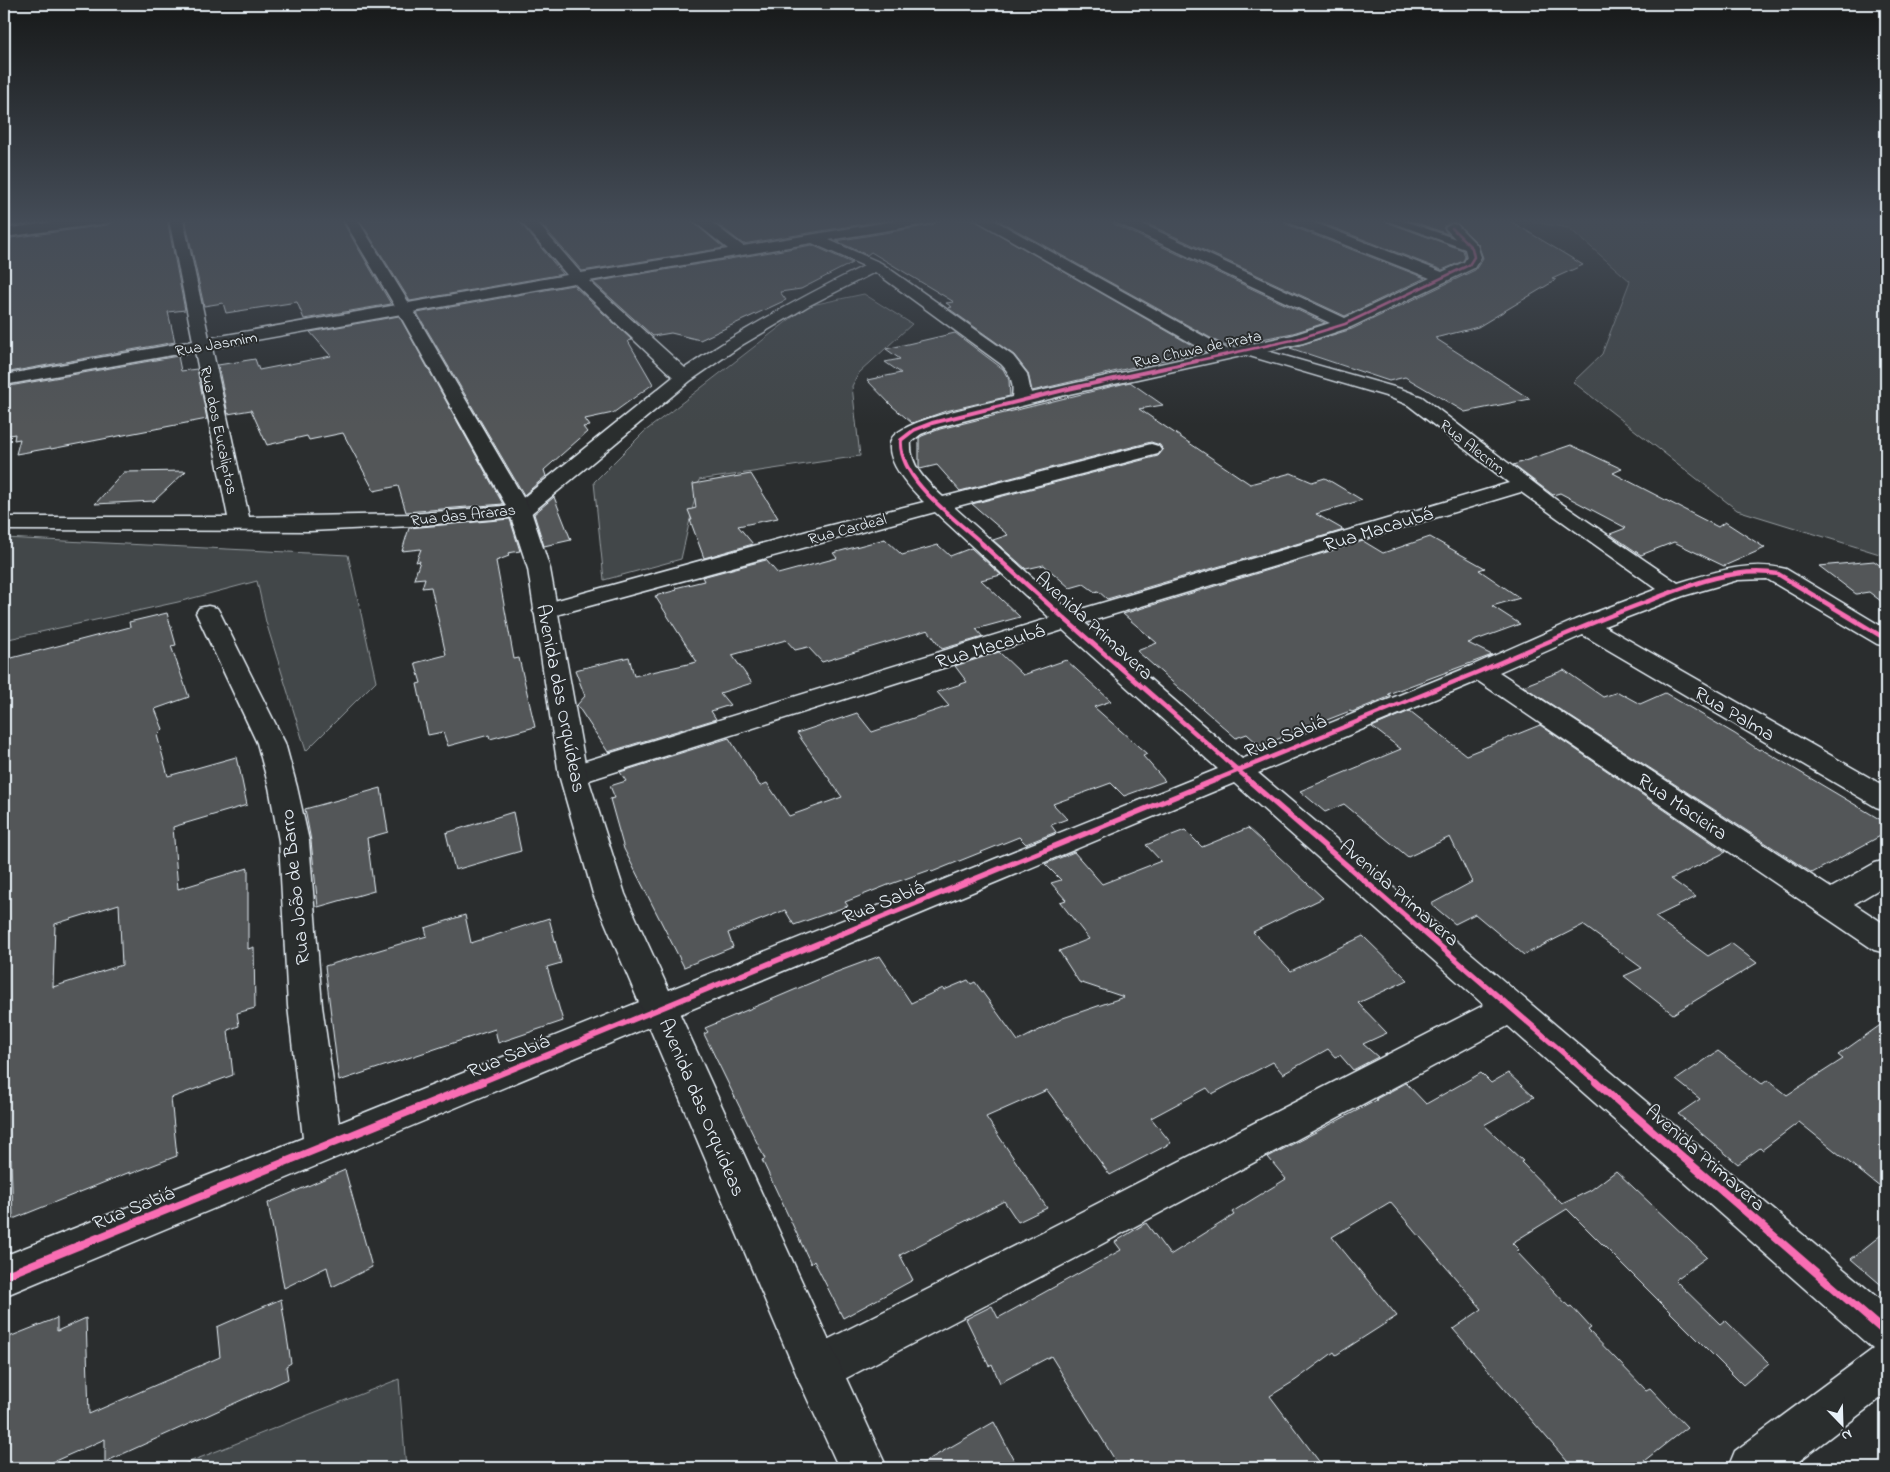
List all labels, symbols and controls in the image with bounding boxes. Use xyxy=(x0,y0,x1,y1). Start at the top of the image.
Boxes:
street label: Rua Chuva de Prata xyxy=(1131,325,1264,375)
street label: Rua Jasmim xyxy=(173,326,259,364)
street label: Rua dos Eucaliptos xyxy=(193,364,243,497)
street label: Rua Alecrim xyxy=(1434,414,1510,481)
street label: Rua das Araras xyxy=(409,499,517,533)
street label: Rua Macaubá xyxy=(1320,500,1437,561)
street label: Rua Cardeal xyxy=(806,508,890,552)
street label: Avenida Primavera xyxy=(1028,566,1159,688)
street label: Avenida das Orquídeas xyxy=(527,602,592,795)
street label: Rua Macaubá xyxy=(932,617,1049,678)
street label: Rua Palma xyxy=(1688,680,1780,750)
street label: Rua Sabiá xyxy=(1241,708,1331,767)
street label: Rua Macieira xyxy=(1631,767,1733,849)
street label: Rua João de Barro xyxy=(274,808,319,966)
street label: Avenida Primavera xyxy=(1332,833,1465,954)
street label: Rua Sabiá xyxy=(839,874,929,933)
street label: Avenida das Orquídeas xyxy=(650,1014,751,1202)
street label: Rua Sabiá xyxy=(464,1028,554,1087)
street label: Avenida Primavera xyxy=(1638,1098,1771,1219)
street label: Rua Sabiá xyxy=(89,1180,179,1239)
north arrow xyxy=(1818,1400,1868,1450)
text: N xyxy=(1838,1423,1855,1446)

